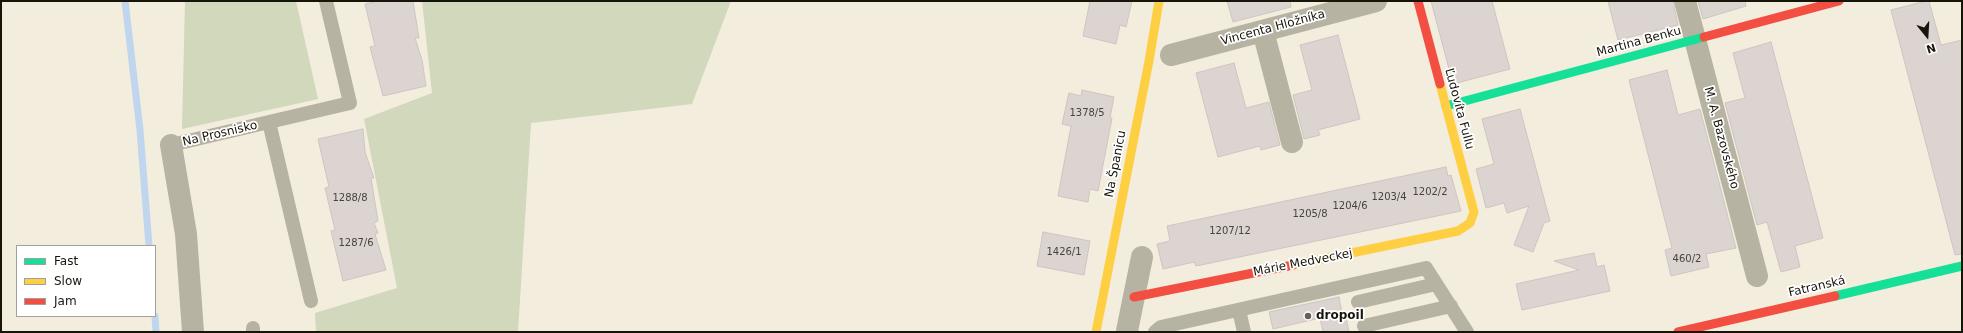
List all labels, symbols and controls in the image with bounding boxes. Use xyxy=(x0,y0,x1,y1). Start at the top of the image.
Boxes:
street label: Vincenta Hložníka xyxy=(1219,7,1327,49)
north arrow xyxy=(1907,16,1947,56)
street label: Martina Benku xyxy=(1595,24,1683,60)
text: N xyxy=(1924,40,1937,55)
street label: Ľudovíta Fullu xyxy=(1441,67,1477,151)
street label: M. A. Bazovského xyxy=(1700,85,1742,191)
house number: 1378/5 xyxy=(1069,107,1105,119)
street label: Na Prosnisko xyxy=(181,118,259,150)
street label: Na Španicu xyxy=(1102,129,1130,199)
house number: 1202/2 xyxy=(1412,186,1448,198)
house number: 1203/4 xyxy=(1371,191,1407,203)
house number: 1288/8 xyxy=(332,192,368,204)
house number: 1204/6 xyxy=(1332,200,1368,212)
house number: 1205/8 xyxy=(1292,208,1328,220)
house number: 1207/12 xyxy=(1209,225,1251,237)
house number: 1287/6 xyxy=(338,237,374,249)
legend xyxy=(16,245,156,317)
house number: 1426/1 xyxy=(1046,246,1082,258)
street label: Márie Medveckej xyxy=(1252,246,1354,280)
house number: 460/2 xyxy=(1673,253,1701,265)
text: Fast xyxy=(54,254,78,268)
street label: Fatranská xyxy=(1787,273,1847,301)
text: Slow xyxy=(54,274,82,288)
text: Jam xyxy=(54,294,77,308)
place label: dropoil xyxy=(1316,309,1364,323)
marker: dropoil xyxy=(1303,311,1313,321)

